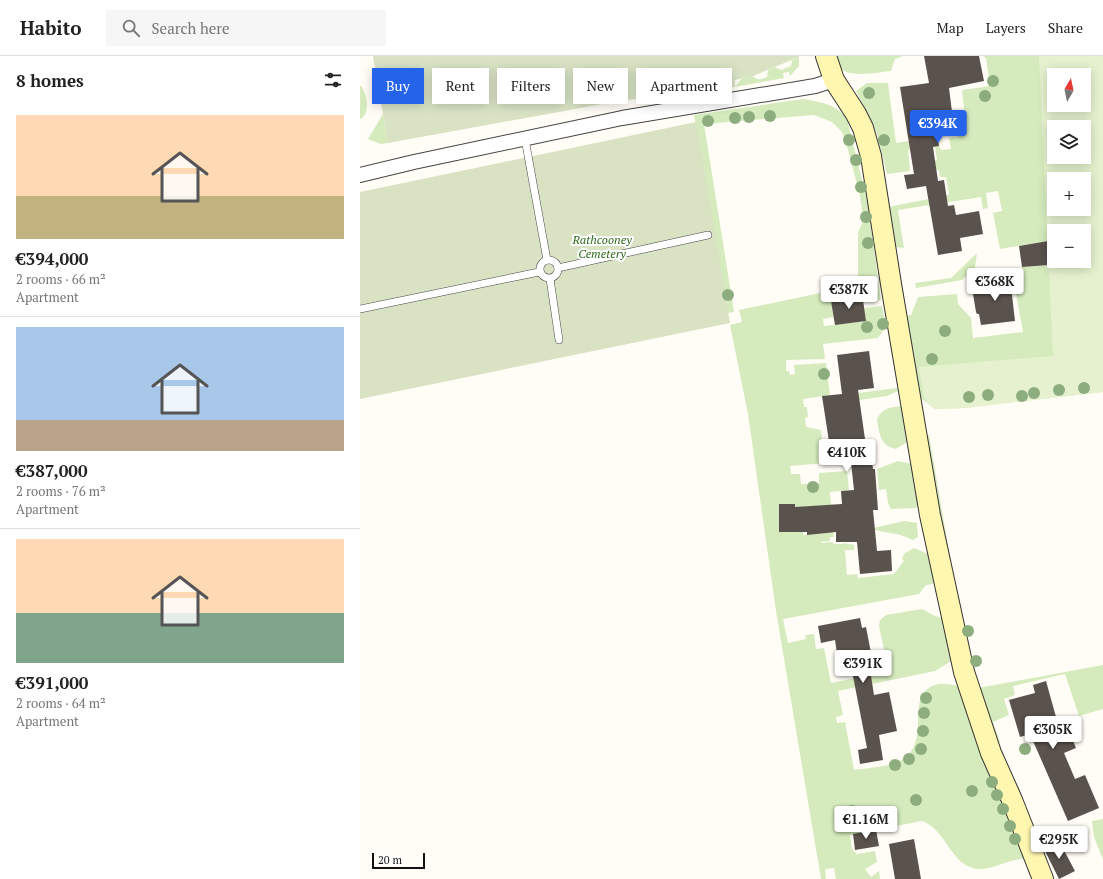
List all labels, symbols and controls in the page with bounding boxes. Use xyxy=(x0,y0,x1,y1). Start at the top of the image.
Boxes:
search box xyxy=(106,10,386,46)
text: Habito xyxy=(20,15,82,40)
icon: search xyxy=(120,17,142,39)
text: Search here xyxy=(152,18,230,38)
text: Map xyxy=(937,18,964,37)
text: Layers xyxy=(986,18,1026,37)
text: Share xyxy=(1048,18,1083,37)
chip: Buy xyxy=(372,68,424,104)
chip: Rent xyxy=(432,68,489,104)
chip: Filters xyxy=(497,68,565,104)
chip: New xyxy=(573,68,628,104)
chip: Apartment xyxy=(636,68,732,104)
north arrow xyxy=(1047,68,1091,112)
map controls xyxy=(1047,68,1091,268)
text: 8 homes xyxy=(16,69,84,92)
icon: filters xyxy=(322,69,344,91)
pin: €394K xyxy=(910,110,966,144)
text: €394K xyxy=(919,114,957,132)
button: layers xyxy=(1047,120,1091,164)
icon: home xyxy=(144,141,216,213)
button: + xyxy=(1047,172,1091,216)
button: − xyxy=(1047,224,1091,268)
park label: Rathcooney Cemetery xyxy=(571,232,632,261)
text: €394,000 xyxy=(16,247,88,270)
pin: €368K xyxy=(967,268,1023,302)
text: 2 rooms · 66 m² xyxy=(16,270,106,288)
text: €368K xyxy=(976,272,1014,290)
pin: €387K xyxy=(821,276,877,310)
text: €387K xyxy=(830,280,868,298)
text: Apartment xyxy=(16,288,79,306)
icon: home xyxy=(144,353,216,425)
pin: €410K xyxy=(819,439,875,473)
text: €410K xyxy=(828,443,866,461)
text: €387,000 xyxy=(16,459,88,482)
text: 2 rooms · 76 m² xyxy=(16,482,106,500)
text: Apartment xyxy=(16,500,79,518)
icon: home xyxy=(144,565,216,637)
pin: €391K xyxy=(835,650,891,684)
text: €391K xyxy=(844,654,882,672)
text: €391,000 xyxy=(16,671,88,694)
text: 2 rooms · 64 m² xyxy=(16,694,106,712)
text: Apartment xyxy=(16,712,79,730)
pin: €305K xyxy=(1025,716,1081,750)
text: €305K xyxy=(1034,720,1072,738)
pin: €1.16M xyxy=(833,806,899,840)
text: €1.16M xyxy=(843,810,889,828)
pin: €295K xyxy=(1031,826,1087,860)
text: €295K xyxy=(1040,830,1078,848)
scale bar xyxy=(372,851,425,870)
text: 20 m xyxy=(378,853,402,867)

